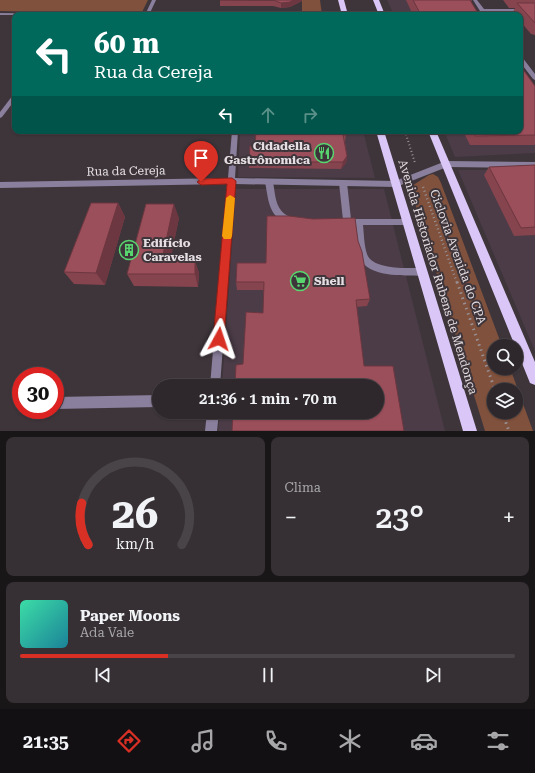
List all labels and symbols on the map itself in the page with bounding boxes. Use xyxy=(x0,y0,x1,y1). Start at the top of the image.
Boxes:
place label: Cidadella Gastrônomica xyxy=(224,139,310,167)
pin xyxy=(184,141,218,182)
restaurant icon: Cidadella Gastrônomica xyxy=(313,142,335,164)
street label: Avenida Historiador Rubens de Mendonça xyxy=(395,158,481,397)
street label: Rua da Cereja xyxy=(86,163,166,179)
street label: Ciclovia Avenida do CPA xyxy=(427,187,489,327)
place label: Edifício Caravelas xyxy=(143,236,202,264)
building icon: Edifício Caravelas xyxy=(118,239,140,261)
supermarket icon: Shell xyxy=(289,270,311,292)
place label: Shell xyxy=(314,274,344,288)
position arrow xyxy=(198,318,240,360)
speed limit sign: 30 xyxy=(12,367,64,419)

